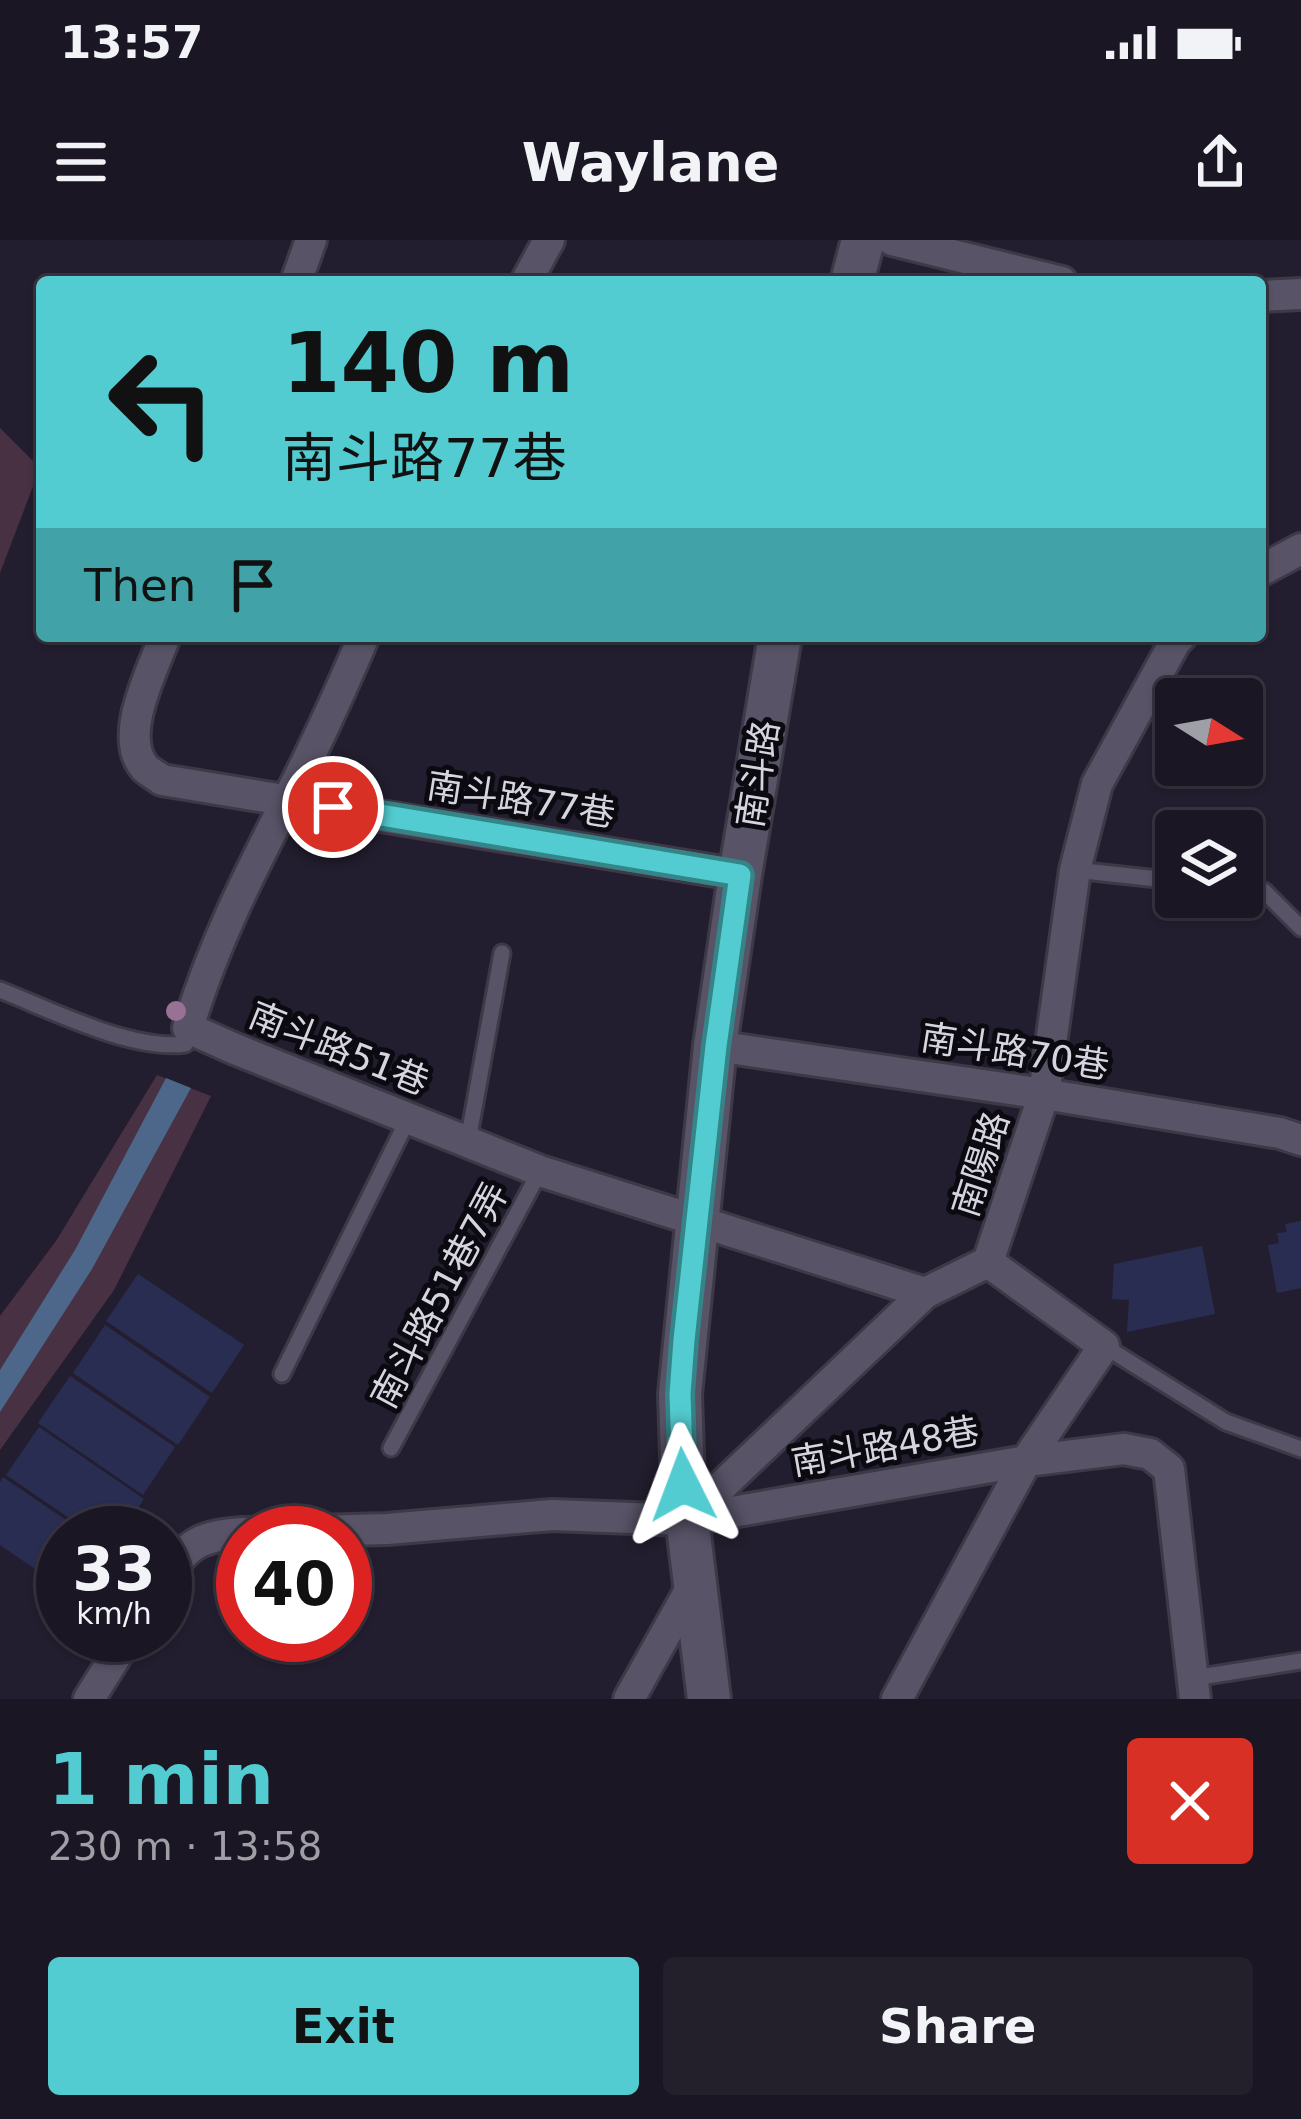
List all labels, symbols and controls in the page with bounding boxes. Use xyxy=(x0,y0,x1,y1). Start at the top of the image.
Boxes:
text: 13:57 xyxy=(60,16,203,69)
icon: menu xyxy=(48,129,114,195)
icon: share xyxy=(1187,129,1253,195)
text: Waylane xyxy=(522,131,779,194)
text: 140 m xyxy=(282,314,574,412)
icon: left xyxy=(84,324,240,480)
text: 南斗路77巷 xyxy=(282,427,567,490)
icon: arrive xyxy=(220,552,286,618)
text: Then xyxy=(84,559,196,612)
north arrow xyxy=(1155,678,1263,786)
map controls xyxy=(1155,678,1263,918)
street label: 南斗路 xyxy=(729,718,786,831)
pin xyxy=(282,756,384,858)
street label: 南斗路77巷 xyxy=(424,764,618,835)
icon: arrive xyxy=(300,774,366,840)
button: layers xyxy=(1155,810,1263,918)
street label: 南斗路51巷 xyxy=(243,994,434,1103)
street label: 南斗路70巷 xyxy=(918,1016,1112,1087)
street label: 南陽路 xyxy=(944,1106,1017,1222)
street label: 南斗路51巷7弄 xyxy=(363,1176,516,1415)
street label: 南斗路48巷 xyxy=(788,1410,982,1483)
position arrow xyxy=(620,1422,746,1548)
speed limit sign: 40 xyxy=(216,1506,372,1662)
text: 33 xyxy=(72,1534,156,1604)
text: km/h xyxy=(76,1596,152,1631)
text: 1 min xyxy=(48,1737,274,1821)
button: close xyxy=(1127,1738,1253,1864)
text: 230 m · 13:58 xyxy=(48,1824,322,1869)
button: Exit xyxy=(48,1957,639,2095)
button: Share xyxy=(663,1957,1253,2095)

